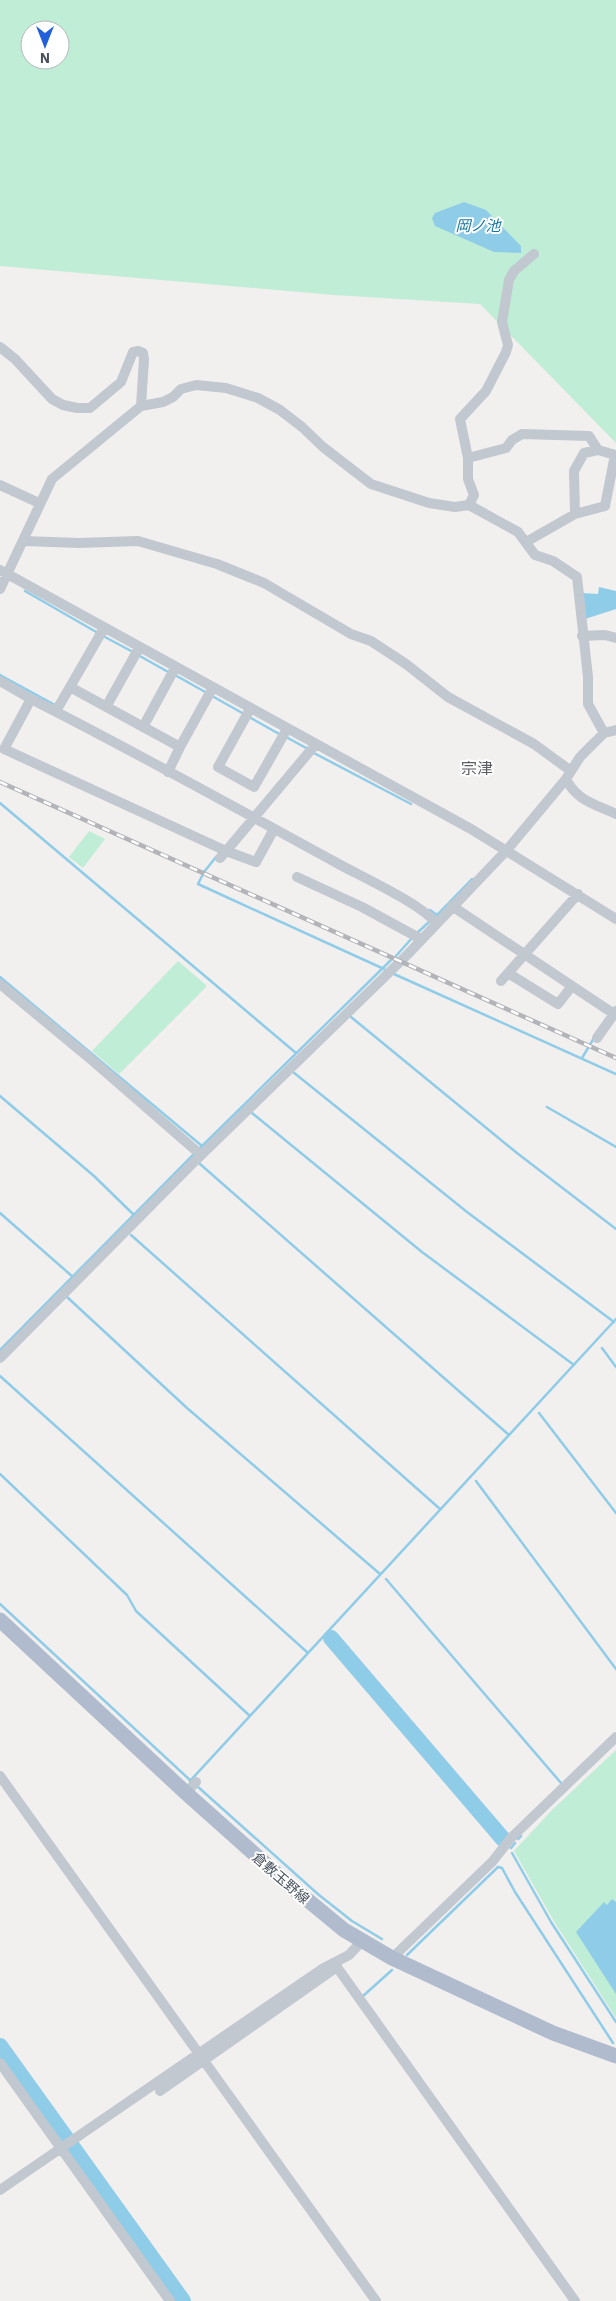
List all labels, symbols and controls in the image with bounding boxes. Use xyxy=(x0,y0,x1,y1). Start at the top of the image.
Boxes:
north arrow xyxy=(20,20,70,70)
text: N xyxy=(40,49,50,67)
water label: 岡ノ池 xyxy=(455,216,502,235)
district label: 宗津 xyxy=(461,758,493,778)
street label: 倉敷玉野線 xyxy=(249,1848,313,1908)

